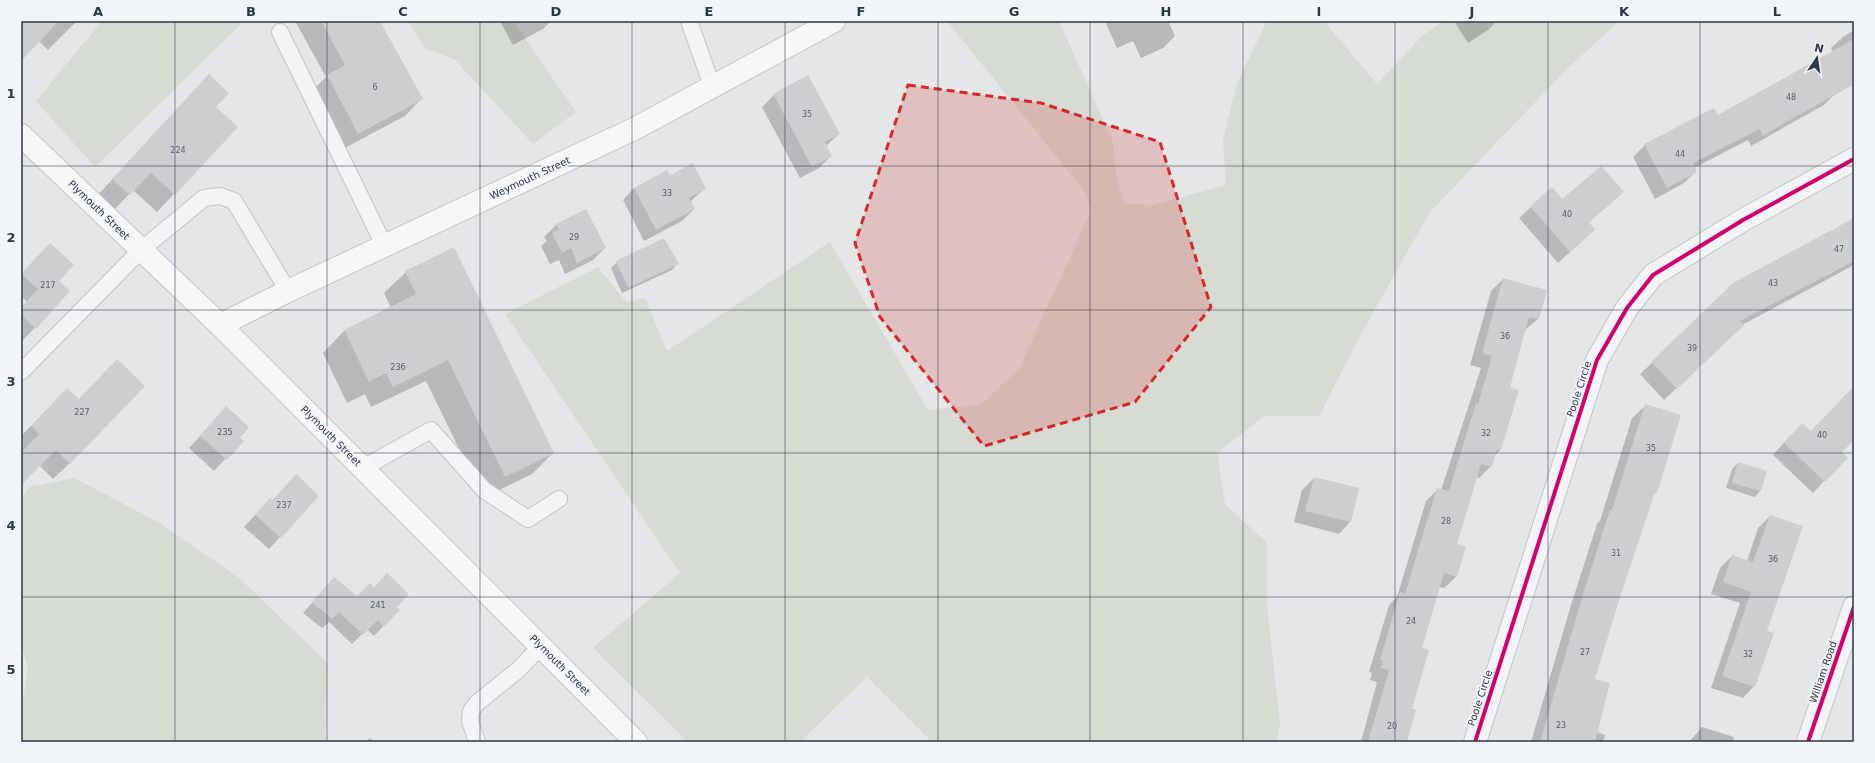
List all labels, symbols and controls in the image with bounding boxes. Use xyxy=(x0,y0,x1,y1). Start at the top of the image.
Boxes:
text: A xyxy=(93,4,103,19)
text: B xyxy=(246,4,256,19)
text: C xyxy=(398,4,408,19)
text: D xyxy=(551,4,562,19)
text: E xyxy=(705,4,713,19)
text: F xyxy=(857,4,865,19)
text: G xyxy=(1009,4,1019,19)
text: H xyxy=(1161,4,1171,19)
text: I xyxy=(1317,4,1321,19)
text: J xyxy=(1469,4,1474,19)
text: K xyxy=(1619,4,1630,19)
text: L xyxy=(1773,4,1781,19)
north arrow xyxy=(1797,38,1837,78)
text: N xyxy=(1813,41,1825,56)
house number: 6 xyxy=(372,83,378,92)
text: 1 xyxy=(6,86,16,101)
house number: 48 xyxy=(1786,93,1796,102)
house number: 35 xyxy=(802,110,812,119)
house number: 224 xyxy=(170,146,186,155)
house number: 44 xyxy=(1675,150,1685,159)
street label: Weymouth Street xyxy=(488,155,572,201)
street label: Plymouth Street xyxy=(66,178,132,242)
house number: 33 xyxy=(662,189,672,198)
house number: 40 xyxy=(1562,210,1572,219)
text: 2 xyxy=(6,230,16,245)
house number: 29 xyxy=(569,233,579,242)
house number: 47 xyxy=(1834,245,1844,254)
house number: 43 xyxy=(1768,279,1778,288)
house number: 217 xyxy=(40,281,56,290)
house number: 36 xyxy=(1500,332,1510,341)
house number: 39 xyxy=(1687,344,1697,353)
street label: Poole Circle xyxy=(1565,360,1593,418)
house number: 236 xyxy=(390,363,406,372)
text: 3 xyxy=(6,374,16,389)
street label: Plymouth Street xyxy=(299,404,363,468)
house number: 227 xyxy=(74,408,90,417)
house number: 235 xyxy=(217,428,233,437)
house number: 32 xyxy=(1481,429,1491,438)
house number: 40 xyxy=(1817,431,1827,440)
house number: 35 xyxy=(1646,444,1656,453)
house number: 237 xyxy=(276,501,292,510)
house number: 28 xyxy=(1441,517,1451,526)
text: 4 xyxy=(6,518,16,533)
house number: 31 xyxy=(1611,549,1621,558)
house number: 36 xyxy=(1768,555,1778,564)
house number: 241 xyxy=(370,601,386,610)
house number: 24 xyxy=(1406,617,1416,626)
street label: Plymouth Street xyxy=(528,633,592,697)
street label: William Road xyxy=(1807,640,1839,704)
house number: 27 xyxy=(1580,648,1590,657)
house number: 32 xyxy=(1743,650,1753,659)
text: 5 xyxy=(6,662,16,677)
street label: Poole Circle xyxy=(1466,669,1494,727)
house number: 23 xyxy=(1556,721,1566,730)
house number: 20 xyxy=(1387,722,1397,731)

